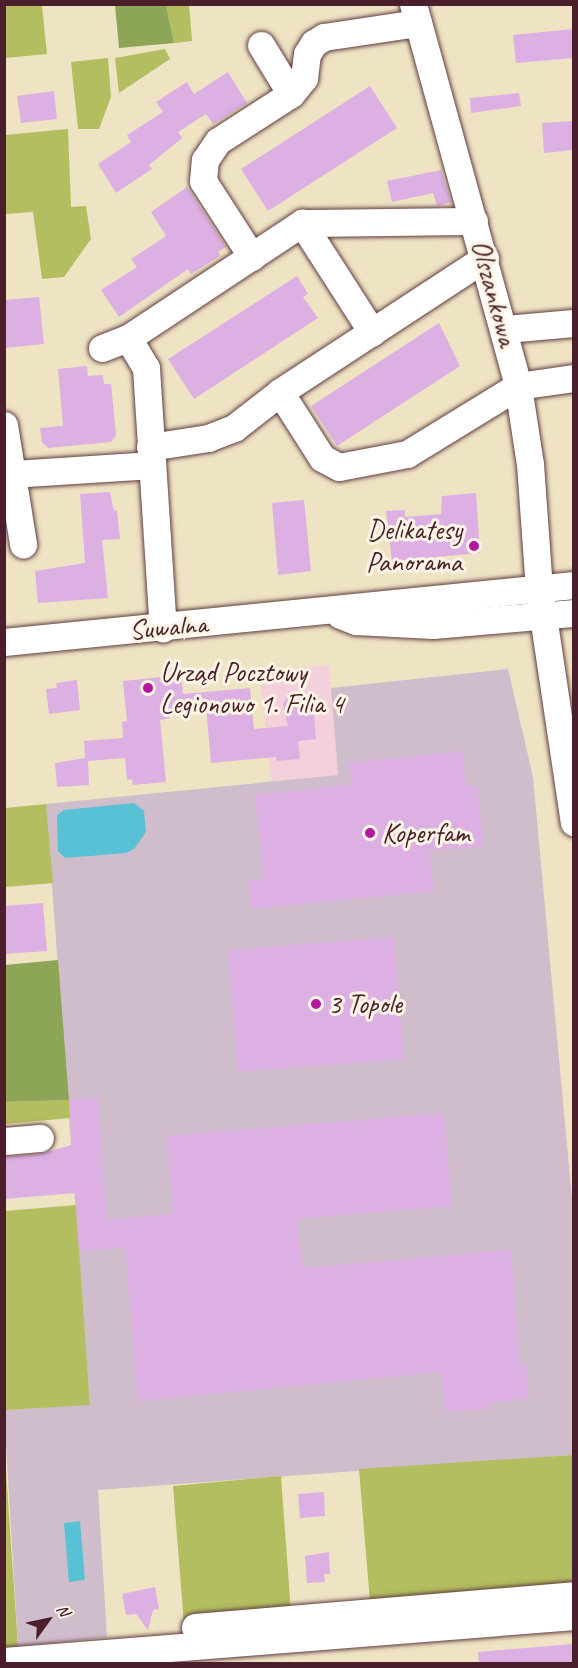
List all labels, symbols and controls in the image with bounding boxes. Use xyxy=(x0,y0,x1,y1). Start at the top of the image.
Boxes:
street label: Olszankowa xyxy=(464,236,524,350)
place label: Delikatesy Panorama xyxy=(366,513,462,579)
marker: Delikatesy Panorama xyxy=(467,539,481,553)
street label: Suwalna xyxy=(128,607,208,647)
place label: Urząd Pocztowy Legionowo 1. Filia 4 xyxy=(160,655,344,721)
marker: Urząd Pocztowy Legionowo 1. Filia 4 xyxy=(141,681,155,695)
place label: Koperfam xyxy=(382,816,469,850)
marker: Koperfam xyxy=(363,826,377,840)
place label: 3 Topole xyxy=(328,987,402,1021)
marker: 3 Topole xyxy=(309,997,323,1011)
north arrow xyxy=(18,1590,78,1650)
text: N xyxy=(52,1601,74,1620)

